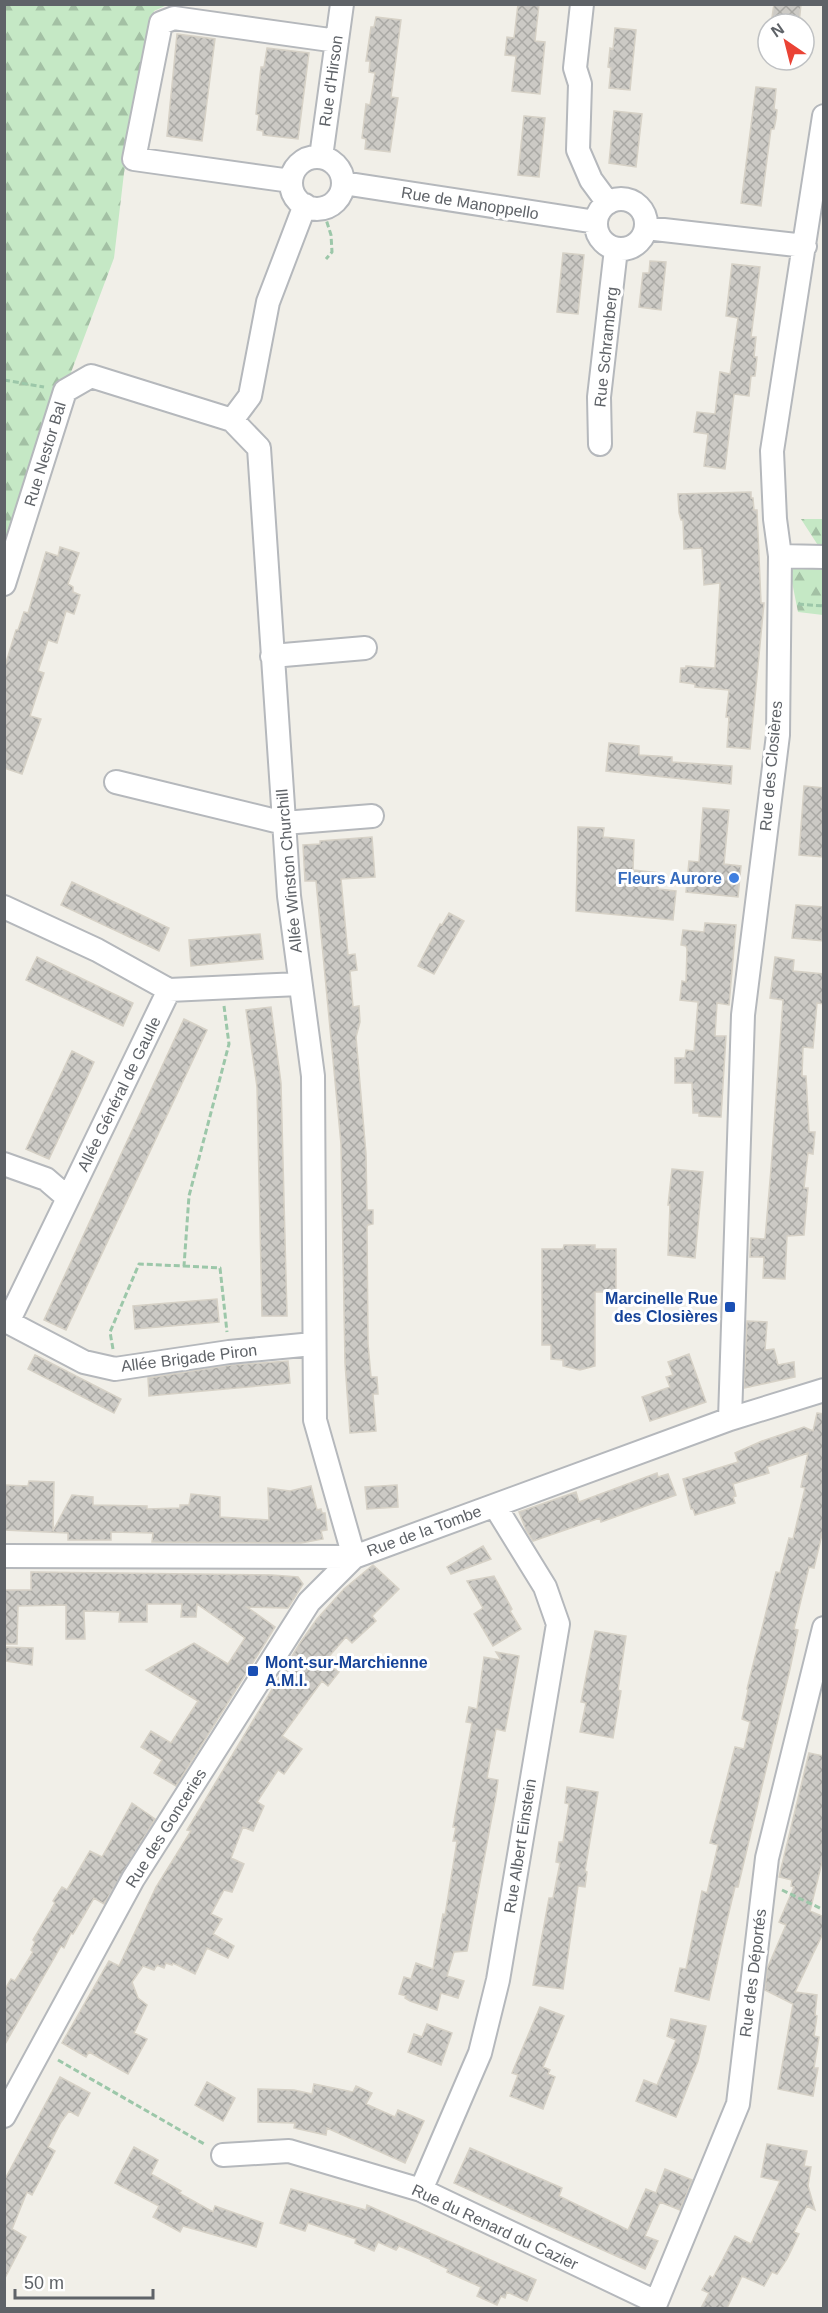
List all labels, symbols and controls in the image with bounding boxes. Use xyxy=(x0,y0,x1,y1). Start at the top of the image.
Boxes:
north arrow xyxy=(756,12,816,72)
text: N xyxy=(768,20,787,40)
street label: Rue d'Hirson xyxy=(316,34,346,128)
street label: Rue de Manoppello xyxy=(400,184,540,222)
street label: Rue Schramberg xyxy=(591,286,621,408)
street label: Rue Nestor Bal xyxy=(21,400,69,508)
street label: Rue des Closières xyxy=(757,700,785,832)
street label: Allée Winston Churchill xyxy=(273,788,305,954)
place label: Fleurs Aurore xyxy=(618,870,722,887)
marker: Fleurs Aurore xyxy=(727,871,741,885)
street label: Allée Général de Gaulle xyxy=(74,1014,164,1174)
place label: Marcinelle Rue des Closières xyxy=(605,1290,718,1325)
marker: Marcinelle Rue des Closières xyxy=(723,1300,737,1314)
street label: Allée Brigade Piron xyxy=(120,1341,258,1375)
street label: Rue de la Tombe xyxy=(364,1502,484,1560)
place label: Mont-sur-Marchienne A.M.I. xyxy=(265,1654,428,1689)
marker: Mont-sur-Marchienne A.M.I. xyxy=(246,1664,260,1678)
street label: Rue des Gonceries xyxy=(123,1765,209,1891)
street label: Rue Albert Einstein xyxy=(501,1777,539,1915)
street label: Rue des Déportés xyxy=(737,1908,769,2038)
street label: Rue du Renard du Cazier xyxy=(409,2181,581,2273)
scale bar xyxy=(15,2262,153,2300)
text: 50 m xyxy=(24,2273,64,2293)

